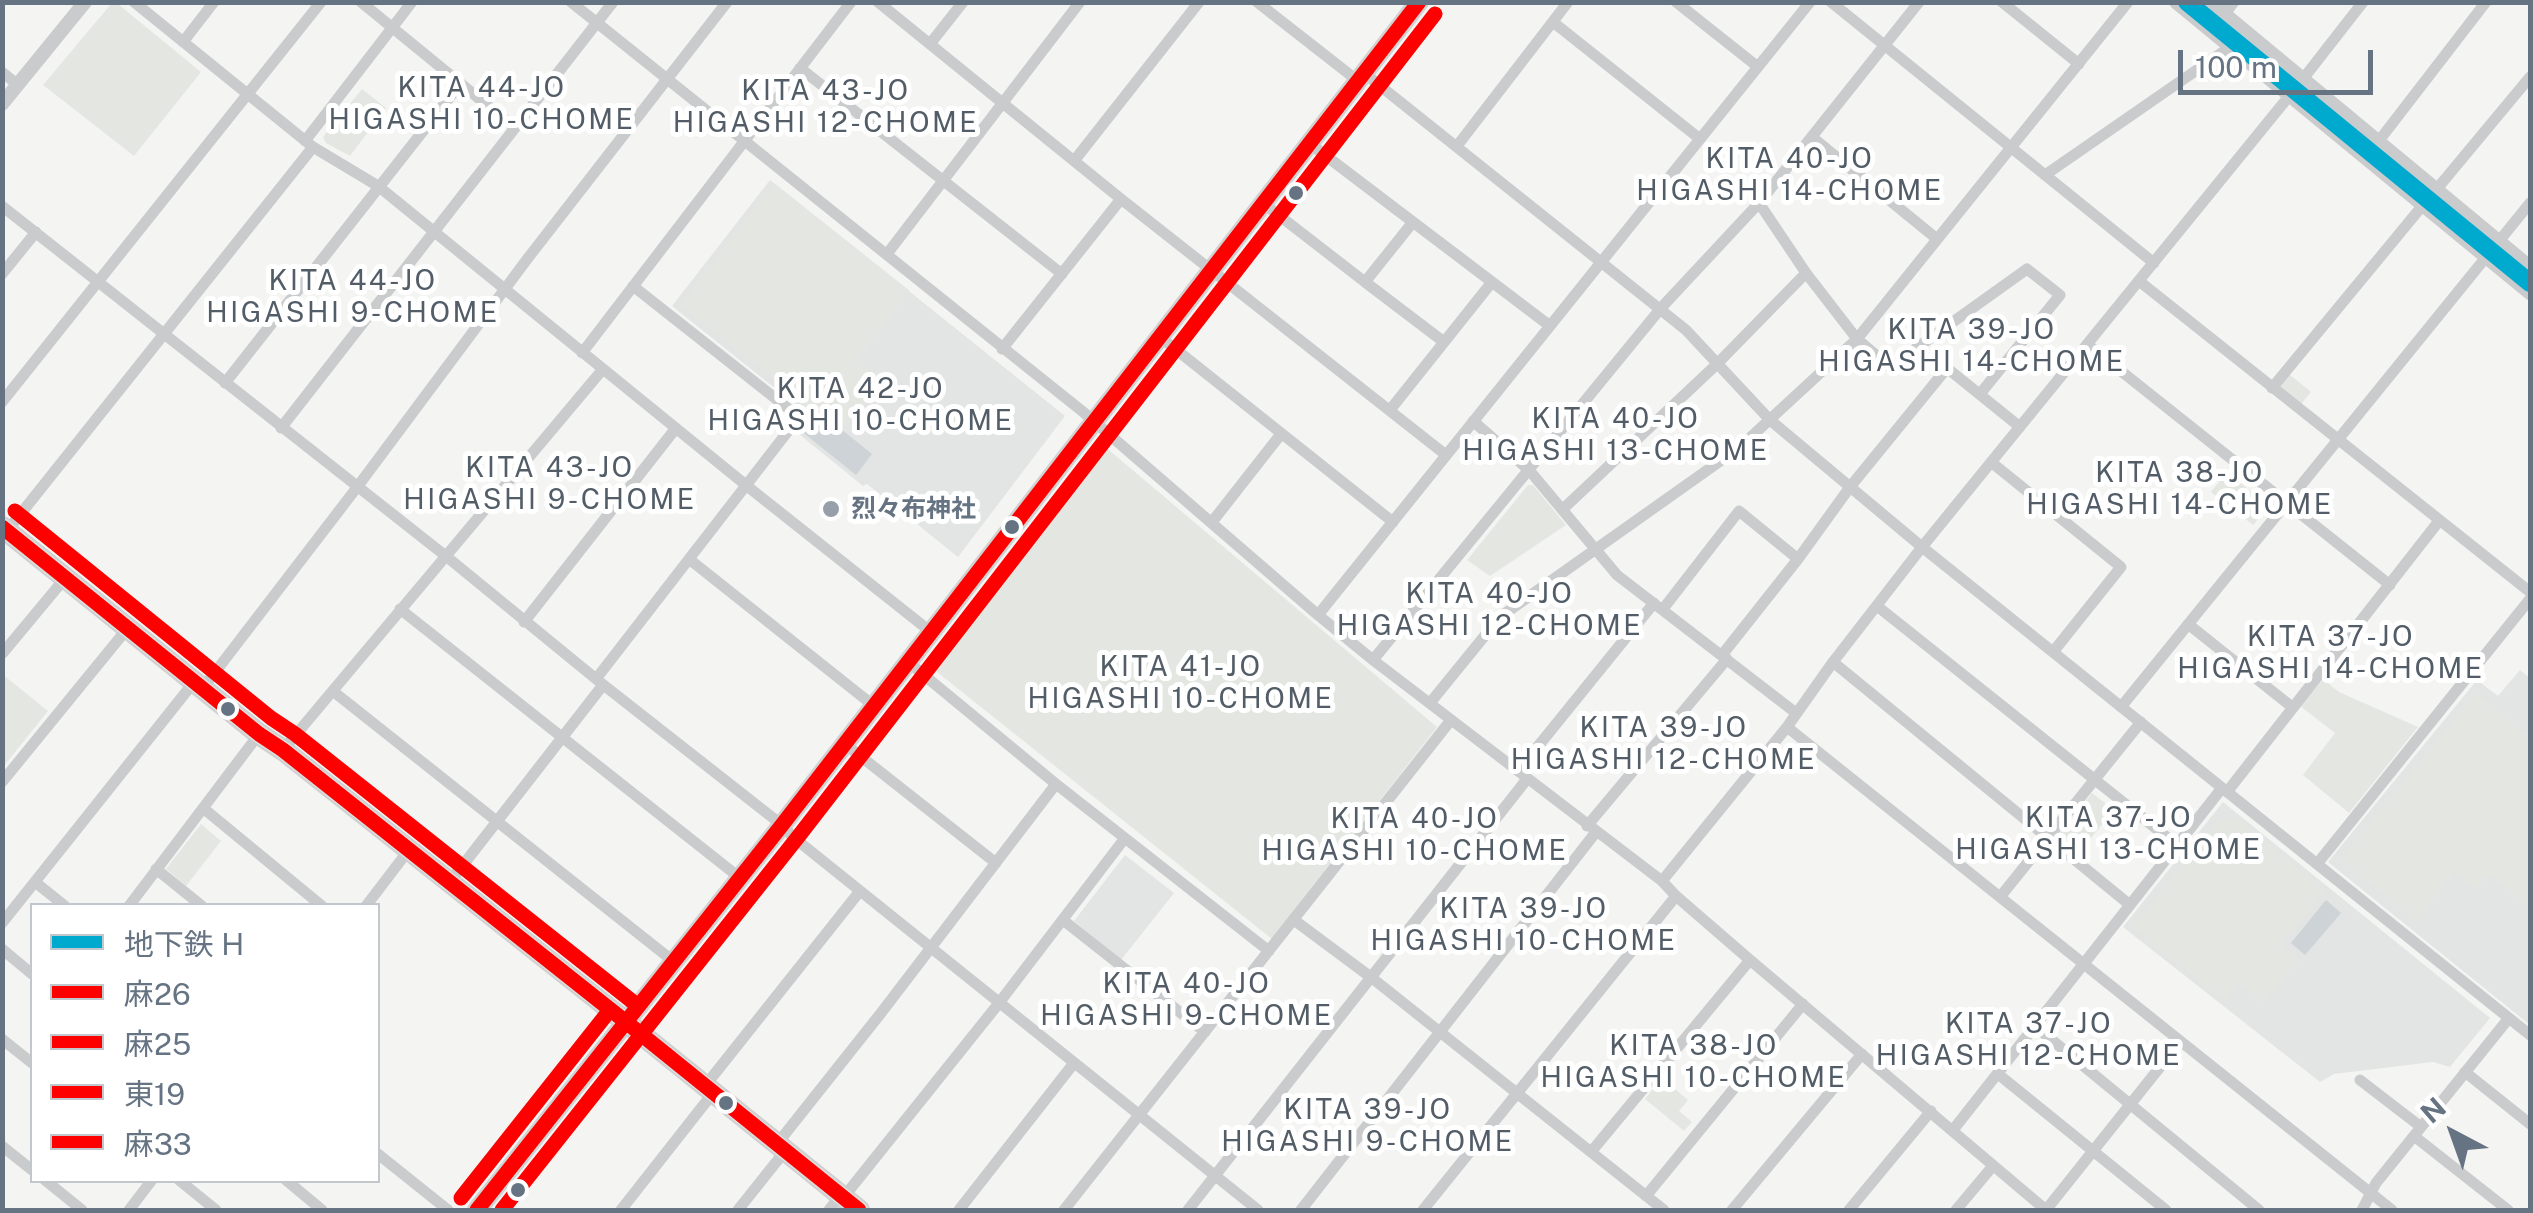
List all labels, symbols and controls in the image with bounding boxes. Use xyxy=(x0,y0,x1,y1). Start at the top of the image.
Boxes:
scale bar xyxy=(2183,30,2378,92)
text: 100 m xyxy=(2195,49,2277,85)
district label: KITA 44-JO HIGASHI 10-CHOME xyxy=(329,71,635,137)
district label: KITA 43-JO HIGASHI 12-CHOME xyxy=(673,74,979,140)
district label: KITA 40-JO HIGASHI 14-CHOME xyxy=(1636,142,1944,208)
unlabelled marker xyxy=(1286,183,1306,203)
district label: KITA 44-JO HIGASHI 9-CHOME xyxy=(206,264,500,330)
district label: KITA 39-JO HIGASHI 14-CHOME xyxy=(1818,313,2126,379)
district label: KITA 42-JO HIGASHI 10-CHOME xyxy=(708,372,1014,438)
district label: KITA 40-JO HIGASHI 13-CHOME xyxy=(1462,402,1770,468)
district label: KITA 43-JO HIGASHI 9-CHOME xyxy=(403,451,697,517)
district label: KITA 38-JO HIGASHI 14-CHOME xyxy=(2026,456,2334,522)
place label: 烈々布神社 xyxy=(851,494,976,524)
marker: 烈々布神社 xyxy=(820,498,842,520)
unlabelled marker xyxy=(1002,517,1022,537)
district label: KITA 40-JO HIGASHI 12-CHOME xyxy=(1337,577,1643,643)
district label: KITA 37-JO HIGASHI 14-CHOME xyxy=(2177,620,2485,686)
district label: KITA 41-JO HIGASHI 10-CHOME xyxy=(1028,650,1334,716)
unlabelled marker xyxy=(218,699,238,719)
district label: KITA 39-JO HIGASHI 12-CHOME xyxy=(1511,711,1817,777)
district label: KITA 37-JO HIGASHI 13-CHOME xyxy=(1955,801,2263,867)
district label: KITA 40-JO HIGASHI 10-CHOME xyxy=(1262,802,1568,868)
district label: KITA 39-JO HIGASHI 10-CHOME xyxy=(1371,892,1677,958)
legend xyxy=(30,903,380,1183)
text: 地下鉄 H xyxy=(124,926,244,962)
district label: KITA 40-JO HIGASHI 9-CHOME xyxy=(1040,967,1334,1033)
text: 麻26 xyxy=(124,976,191,1012)
district label: KITA 37-JO HIGASHI 12-CHOME xyxy=(1876,1007,2182,1073)
text: 麻25 xyxy=(124,1026,191,1062)
district label: KITA 38-JO HIGASHI 10-CHOME xyxy=(1541,1029,1847,1095)
text: 東19 xyxy=(124,1076,185,1112)
north arrow xyxy=(2403,1083,2503,1183)
text: N xyxy=(2414,1090,2452,1130)
unlabelled marker xyxy=(716,1093,736,1113)
district label: KITA 39-JO HIGASHI 9-CHOME xyxy=(1221,1093,1515,1159)
text: 麻33 xyxy=(124,1126,192,1162)
unlabelled marker xyxy=(508,1180,528,1200)

